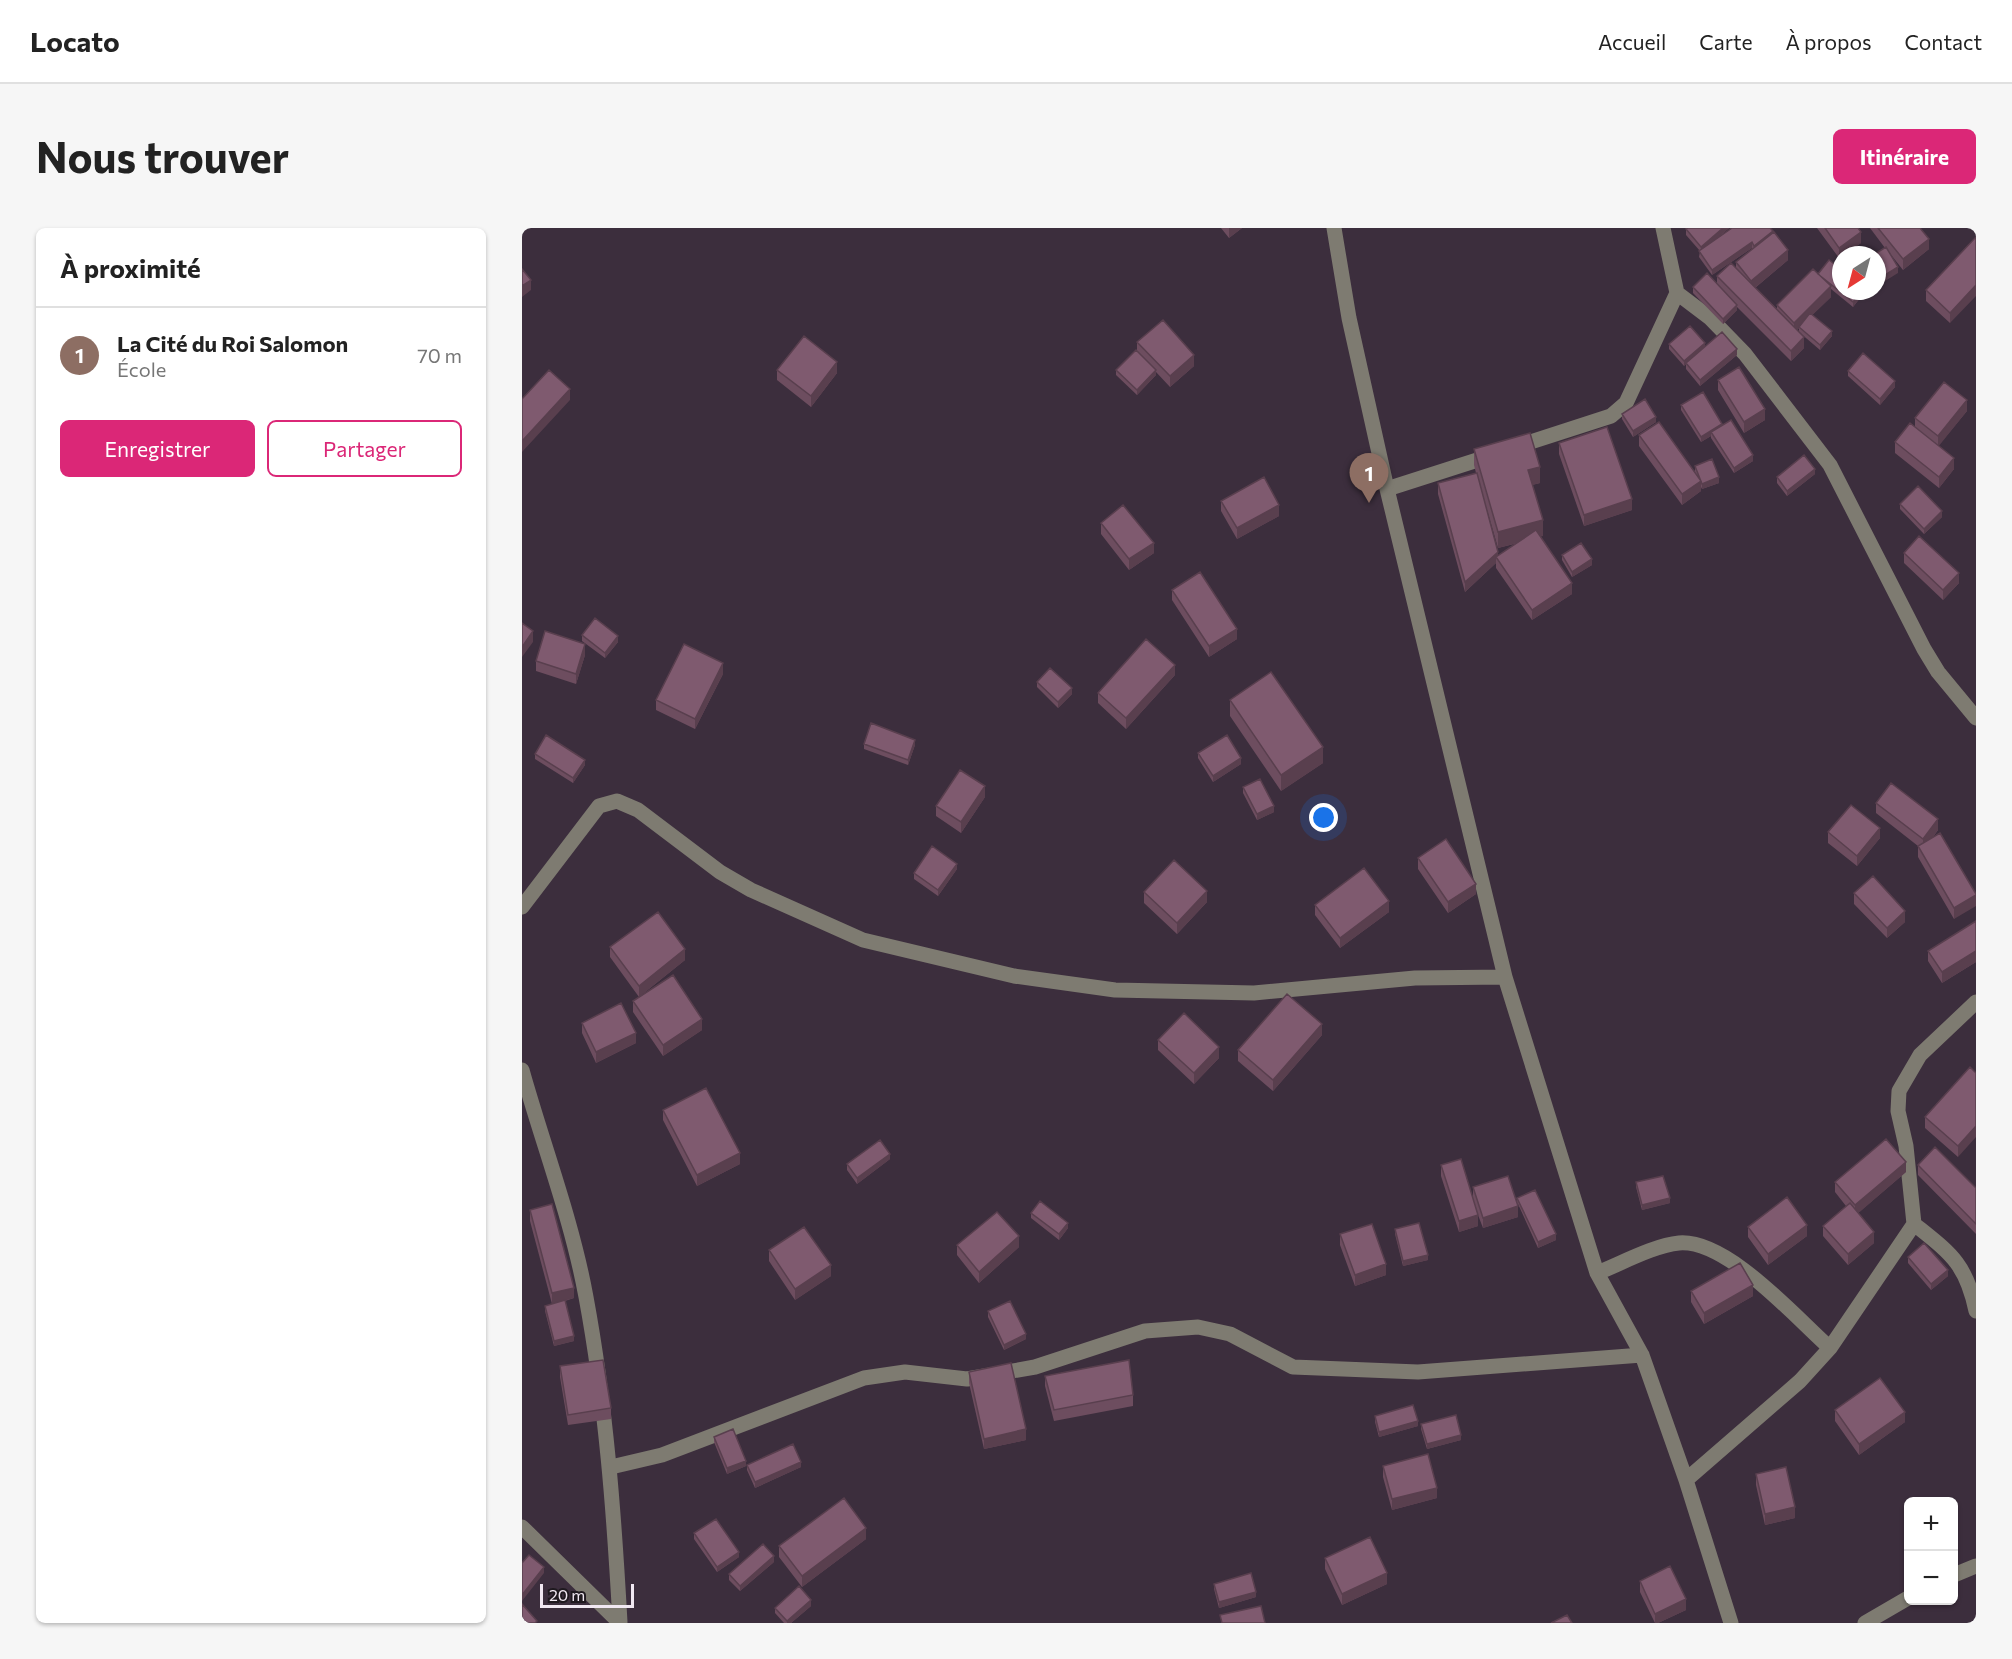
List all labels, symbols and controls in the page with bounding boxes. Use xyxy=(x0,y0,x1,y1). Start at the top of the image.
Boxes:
text: Locato xyxy=(30,24,120,58)
text: Accueil xyxy=(1598,29,1666,54)
text: Carte xyxy=(1699,29,1753,54)
text: À propos xyxy=(1786,29,1871,54)
text: Contact xyxy=(1904,29,1982,54)
button: Itinéraire xyxy=(1833,129,1976,184)
text: Nous trouver xyxy=(36,130,289,182)
north arrow xyxy=(1832,246,1886,300)
text: À proximité xyxy=(60,252,201,283)
text: La Cité du Roi Salomon xyxy=(117,330,348,357)
text: 1 xyxy=(75,343,84,367)
text: 70 m xyxy=(417,343,462,367)
text: École xyxy=(117,357,166,381)
button: Enregistrer xyxy=(60,420,255,477)
button: Partager xyxy=(267,420,462,477)
pin: 1 xyxy=(1350,454,1388,503)
your location xyxy=(1309,803,1338,832)
map controls xyxy=(1904,1497,1958,1605)
button: + xyxy=(1904,1497,1958,1551)
button: − xyxy=(1904,1551,1958,1605)
scale bar xyxy=(540,1581,634,1608)
text: 20 m xyxy=(549,1585,585,1604)

